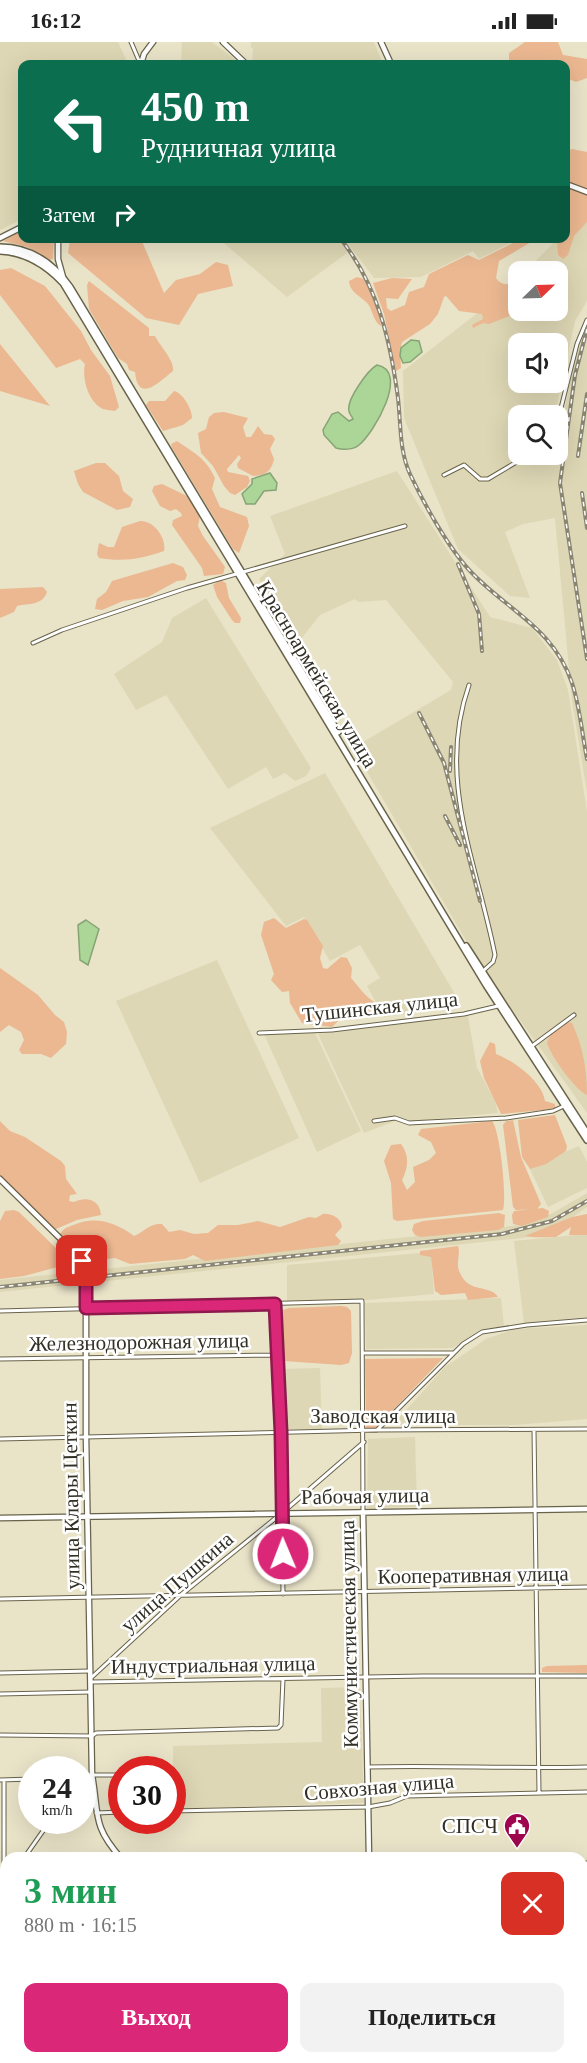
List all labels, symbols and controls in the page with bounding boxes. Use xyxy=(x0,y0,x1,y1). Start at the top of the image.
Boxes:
text: 16:12 xyxy=(30,8,81,33)
icon: left xyxy=(42,84,120,162)
text: 450 m xyxy=(141,84,250,130)
text: Рудничная улица xyxy=(141,133,336,163)
icon: right xyxy=(108,198,141,231)
text: Затем xyxy=(42,202,96,227)
north arrow xyxy=(508,261,568,321)
map controls xyxy=(508,261,568,465)
button: sound xyxy=(508,333,568,393)
button: search xyxy=(508,405,568,465)
street label: Красноармейская улица xyxy=(252,576,383,772)
street label: Тушинская улица xyxy=(301,987,460,1027)
pin xyxy=(56,1235,107,1286)
icon: arrive xyxy=(65,1244,98,1277)
street label: Железнодорожная улица xyxy=(29,1328,250,1356)
street label: улица Клары Цеткин xyxy=(57,1402,85,1590)
street label: Заводская улица xyxy=(310,1404,456,1428)
street label: Рабочая улица xyxy=(301,1483,430,1509)
street label: Коммунистическая улица xyxy=(335,1519,363,1748)
position arrow xyxy=(251,1522,315,1586)
street label: улица Пушкина xyxy=(116,1526,239,1637)
street label: Кооперативная улица xyxy=(377,1561,570,1589)
street label: Индустриальная улица xyxy=(110,1651,316,1679)
speed limit sign: 30 xyxy=(108,1756,186,1834)
street label: Совхозная улица xyxy=(303,1768,456,1806)
text: 24 xyxy=(42,1771,72,1804)
text: km/h xyxy=(42,1802,72,1818)
public building icon: СПСЧ xyxy=(502,1811,532,1849)
place label: СПСЧ xyxy=(442,1814,498,1838)
text: 3 мин xyxy=(24,1871,117,1911)
button: close xyxy=(501,1872,564,1935)
text: 880 m · 16:15 xyxy=(24,1914,137,1936)
button: Выход xyxy=(24,1983,288,2052)
button: Поделиться xyxy=(300,1983,564,2052)

